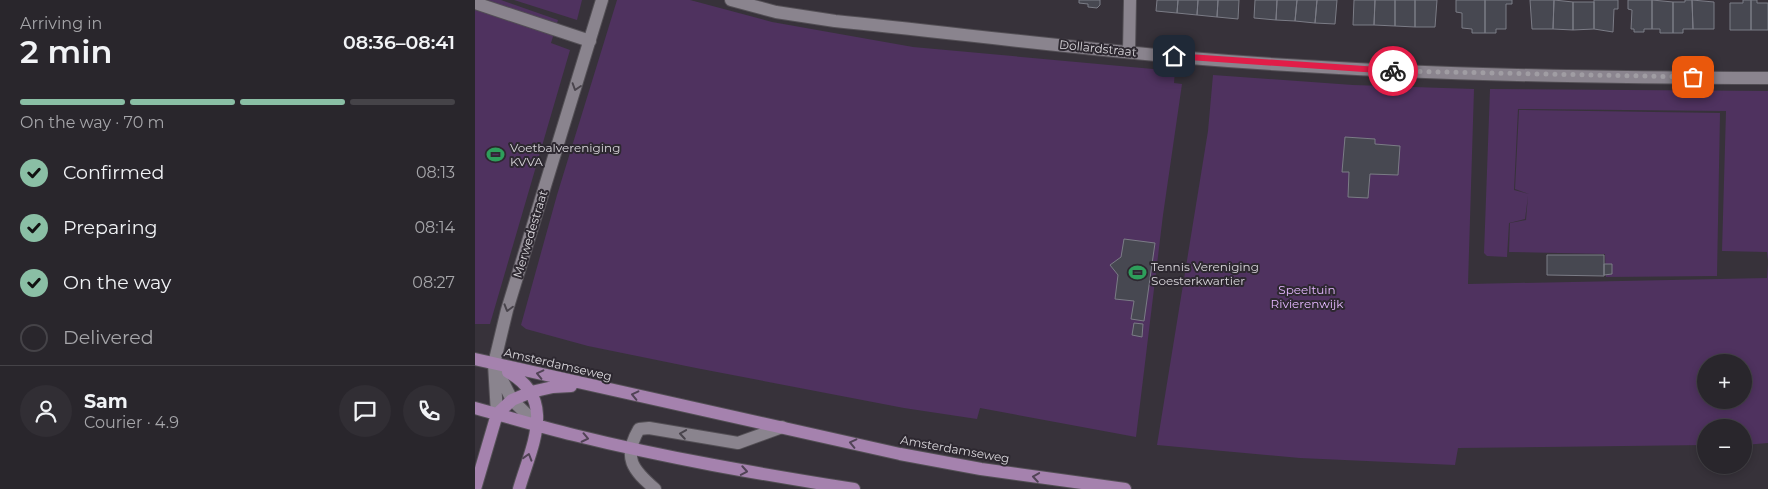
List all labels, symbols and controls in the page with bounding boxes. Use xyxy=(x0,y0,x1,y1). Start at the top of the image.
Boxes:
text: Arriving in xyxy=(20,14,102,33)
text: 08:36–08:41 xyxy=(343,31,455,54)
text: 2 min xyxy=(20,32,112,71)
pin xyxy=(1153,35,1195,77)
street label: Dollardstraat xyxy=(1058,36,1138,60)
icon: home xyxy=(1160,42,1188,70)
courier xyxy=(1368,46,1418,96)
pin xyxy=(1672,56,1714,98)
icon: bike xyxy=(1379,57,1407,85)
icon: bag xyxy=(1679,63,1707,91)
one-way arrow xyxy=(571,83,581,91)
text: On the way · 70 m xyxy=(20,113,164,132)
place label: Voetbalvereniging KVVA xyxy=(510,140,620,169)
sports icon: Voetbalvereniging KVVA xyxy=(486,144,506,164)
icon: check xyxy=(20,159,48,187)
text: Confirmed xyxy=(63,161,164,184)
text: 08:13 xyxy=(416,163,455,182)
street label: Merwedestraat xyxy=(510,188,550,280)
icon: check xyxy=(20,214,48,242)
text: Preparing xyxy=(63,216,158,239)
text: 08:14 xyxy=(414,218,455,237)
place label: Tennis Vereniging Soesterkwartier xyxy=(1151,259,1259,288)
sports icon: Tennis Vereniging Soesterkwartier xyxy=(1127,263,1147,283)
icon: check xyxy=(20,269,48,297)
text: On the way xyxy=(63,271,171,294)
text: 08:27 xyxy=(412,273,455,292)
park label: Speeltuin Rivierenwijk xyxy=(1270,282,1344,311)
one-way arrow xyxy=(504,303,514,311)
text: Delivered xyxy=(63,326,154,349)
street label: Amsterdamseweg xyxy=(502,344,614,384)
map controls xyxy=(1697,354,1752,474)
button: + xyxy=(1697,354,1752,409)
one-way arrow xyxy=(536,369,544,380)
button: person xyxy=(20,385,72,437)
button: chat xyxy=(339,385,391,437)
button: phone xyxy=(403,385,455,437)
text: Sam xyxy=(84,390,128,413)
one-way arrow xyxy=(631,390,640,401)
text: Courier · 4.9 xyxy=(84,413,179,432)
button: − xyxy=(1697,419,1752,474)
one-way arrow xyxy=(679,429,687,440)
one-way arrow xyxy=(581,432,590,442)
street label: Amsterdamseweg xyxy=(899,432,1011,466)
one-way arrow xyxy=(848,438,857,449)
one-way arrow xyxy=(523,454,533,462)
one-way arrow xyxy=(740,465,749,475)
one-way arrow xyxy=(1032,473,1041,483)

